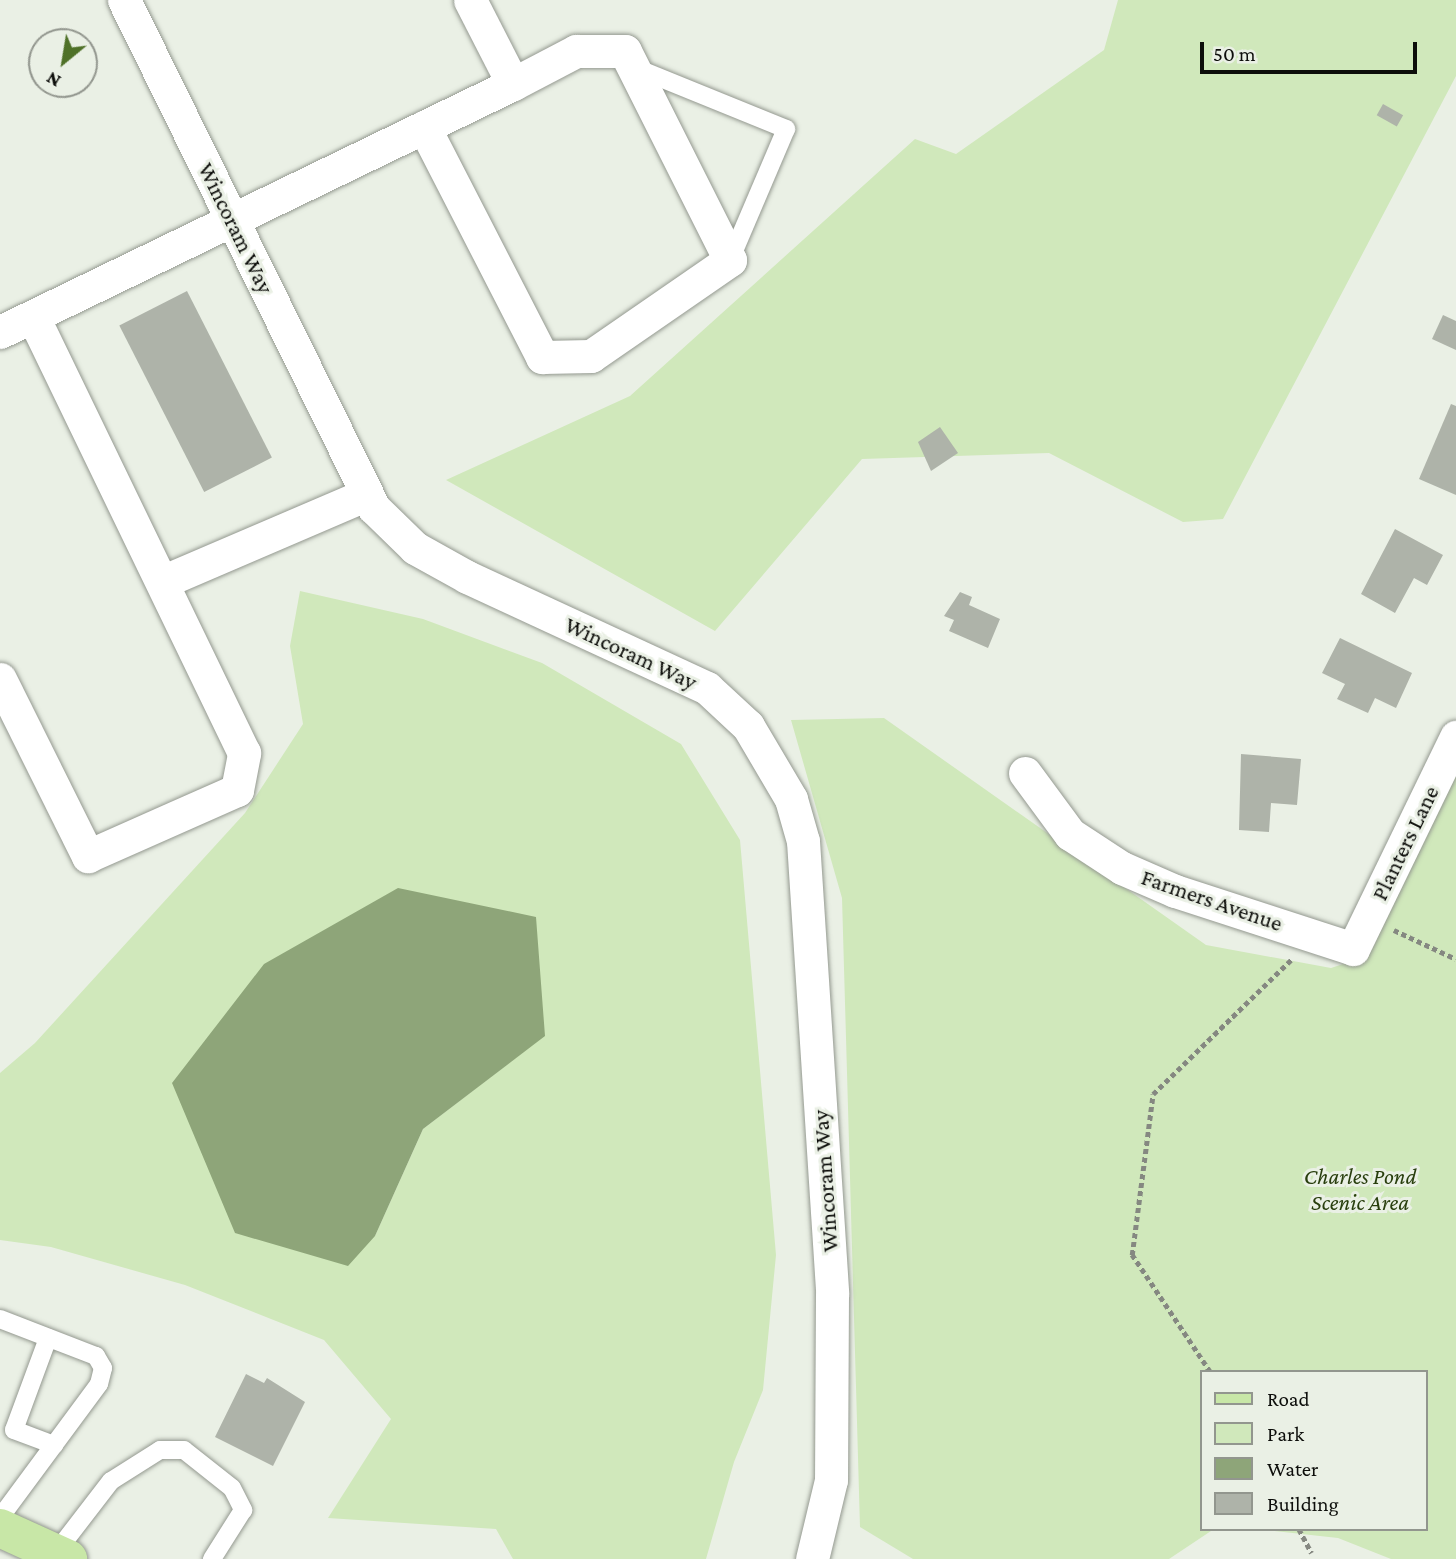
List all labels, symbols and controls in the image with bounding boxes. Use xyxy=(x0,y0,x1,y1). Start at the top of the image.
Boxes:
north arrow xyxy=(28,28,98,98)
scale bar xyxy=(1204,28,1421,72)
text: 50 m xyxy=(1213,42,1256,66)
text: N xyxy=(42,68,64,92)
street label: Wincoram Way xyxy=(192,158,280,298)
street label: Wincoram Way xyxy=(561,610,701,696)
street label: Planters Lane xyxy=(1365,781,1445,905)
street label: Farmers Avenue xyxy=(1138,863,1286,937)
street label: Wincoram Way xyxy=(806,1109,844,1253)
park label: Charles Pond Scenic Area xyxy=(1304,1162,1416,1216)
legend xyxy=(1200,1370,1428,1531)
text: Road xyxy=(1267,1387,1310,1411)
text: Park xyxy=(1267,1422,1304,1446)
text: Water xyxy=(1267,1457,1319,1481)
text: Building xyxy=(1267,1492,1339,1516)

